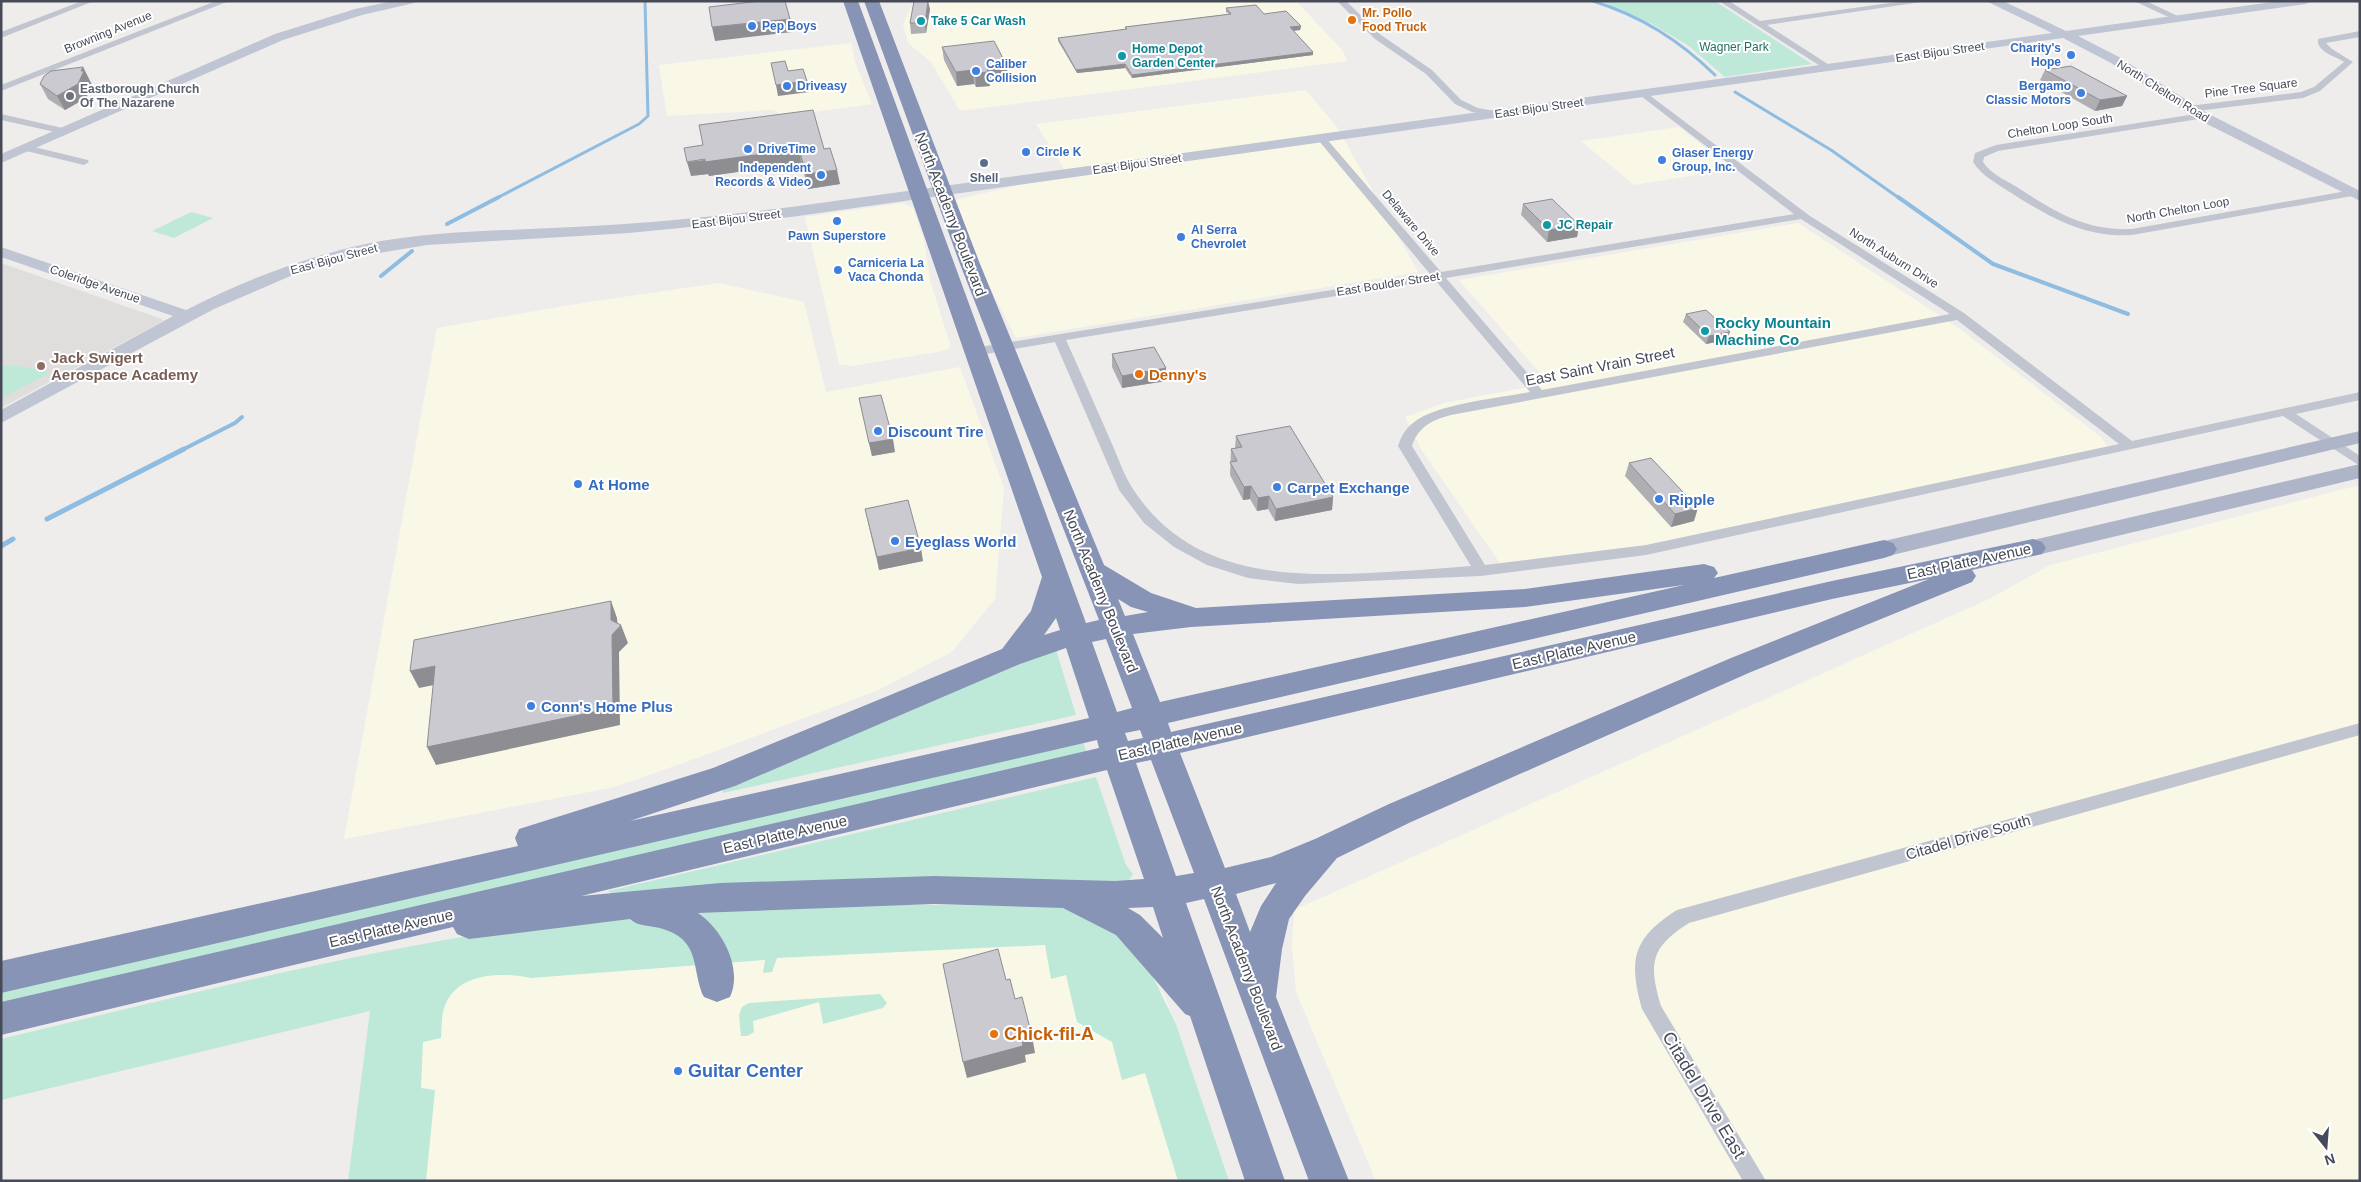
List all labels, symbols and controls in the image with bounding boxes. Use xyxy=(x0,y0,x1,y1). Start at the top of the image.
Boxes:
place label: Mr. Pollo Food Truck xyxy=(1362,6,1427,34)
street label: Browning Avenue xyxy=(62,8,154,56)
place label: Take 5 Car Wash xyxy=(931,14,1026,28)
marker: Mr. Pollo Food Truck xyxy=(1346,14,1358,26)
marker: Take 5 Car Wash xyxy=(915,15,927,27)
place label: Pep Boys xyxy=(762,19,817,33)
marker: Pep Boys xyxy=(746,20,758,32)
street label: East Bijou Street xyxy=(1895,39,1986,65)
park label: Wagner Park xyxy=(1699,40,1770,54)
place label: Charity's Hope xyxy=(2010,41,2061,69)
place label: Home Depot Garden Center xyxy=(1132,42,1216,70)
marker: Charity's Hope xyxy=(2065,49,2077,61)
marker: Home Depot Garden Center xyxy=(1116,50,1128,62)
place label: Caliber Collision xyxy=(986,57,1037,85)
street label: North Chelton Road xyxy=(2114,57,2212,125)
marker: Caliber Collision xyxy=(970,65,982,77)
street label: Pine Tree Square xyxy=(2204,75,2299,101)
place label: Driveasy xyxy=(797,79,847,93)
place label: Bergamo Classic Motors xyxy=(1986,79,2071,107)
marker: Driveasy xyxy=(781,80,793,92)
place label: Eastborough Church Of The Nazarene xyxy=(80,82,199,110)
marker: Bergamo Classic Motors xyxy=(2075,87,2087,99)
marker: Eastborough Church Of The Nazarene xyxy=(64,90,76,102)
street label: East Bijou Street xyxy=(1494,95,1585,121)
street label: Chelton Loop South xyxy=(2007,111,2113,141)
street label: North Academy Boulevard xyxy=(912,130,990,298)
place label: DriveTime xyxy=(758,142,816,156)
marker: DriveTime xyxy=(742,143,754,155)
place label: Circle K xyxy=(1036,145,1082,159)
marker: Circle K xyxy=(1020,146,1032,158)
place label: Glaser Energy Group, Inc. xyxy=(1672,146,1754,174)
street label: East Bijou Street xyxy=(1092,151,1183,177)
marker: Glaser Energy Group, Inc. xyxy=(1656,154,1668,166)
marker: Shell xyxy=(978,157,990,169)
place label: Independent Records & Video xyxy=(715,161,811,189)
marker: Independent Records & Video xyxy=(815,169,827,181)
place label: Shell xyxy=(970,171,998,185)
street label: Delaware Drive xyxy=(1379,187,1443,259)
street label: North Chelton Loop xyxy=(2126,194,2231,226)
street label: East Bijou Street xyxy=(691,207,782,231)
marker: Pawn Superstore xyxy=(831,215,843,227)
place label: JC Repair xyxy=(1557,218,1613,232)
marker: JC Repair xyxy=(1541,219,1553,231)
place label: Al Serra Chevrolet xyxy=(1191,223,1246,251)
street label: North Auburn Drive xyxy=(1847,225,1941,291)
place label: Pawn Superstore xyxy=(788,229,886,243)
marker: Al Serra Chevrolet xyxy=(1175,231,1187,243)
street label: East Bijou Street xyxy=(289,241,380,277)
place label: Carniceria La Vaca Chonda xyxy=(848,256,924,284)
street label: Coleridge Avenue xyxy=(48,262,142,306)
marker: Carniceria La Vaca Chonda xyxy=(832,264,844,276)
street label: East Boulder Street xyxy=(1336,269,1441,299)
place label: Rocky Mountain Machine Co xyxy=(1715,314,1831,348)
marker: Rocky Mountain Machine Co xyxy=(1699,325,1711,337)
street label: East Saint Vrain Street xyxy=(1524,343,1677,389)
place label: Jack Swigert Aerospace Academy xyxy=(51,349,199,383)
marker: Jack Swigert Aerospace Academy xyxy=(35,360,47,372)
place label: Denny's xyxy=(1149,366,1207,383)
marker: Denny's xyxy=(1133,368,1145,380)
place label: Discount Tire xyxy=(888,423,984,440)
marker: Discount Tire xyxy=(872,425,884,437)
place label: At Home xyxy=(588,476,650,493)
marker: At Home xyxy=(572,478,584,490)
place label: Carpet Exchange xyxy=(1287,479,1410,496)
marker: Carpet Exchange xyxy=(1271,481,1283,493)
place label: Ripple xyxy=(1669,491,1715,508)
marker: Ripple xyxy=(1653,493,1665,505)
street label: North Academy Boulevard xyxy=(1060,507,1142,675)
place label: Eyeglass World xyxy=(905,533,1016,550)
marker: Eyeglass World xyxy=(889,535,901,547)
street label: East Platte Avenue xyxy=(1905,540,2033,582)
street label: East Platte Avenue xyxy=(1510,627,1638,673)
place label: Conn's Home Plus xyxy=(541,698,673,715)
marker: Conn's Home Plus xyxy=(525,700,537,712)
street label: East Platte Avenue xyxy=(1116,718,1244,764)
street label: East Platte Avenue xyxy=(721,811,849,857)
street label: Citadel Drive South xyxy=(1904,811,2032,863)
street label: North Academy Boulevard xyxy=(1208,884,1286,1052)
street label: East Platte Avenue xyxy=(327,905,455,951)
place label: Chick-fil-A xyxy=(1004,1024,1094,1044)
marker: Chick-fil-A xyxy=(988,1028,1000,1040)
street label: Citadel Drive East xyxy=(1658,1028,1750,1162)
place label: Guitar Center xyxy=(688,1061,803,1081)
marker: Guitar Center xyxy=(672,1065,684,1077)
north arrow xyxy=(2301,1122,2351,1172)
text: N xyxy=(2323,1150,2337,1169)

